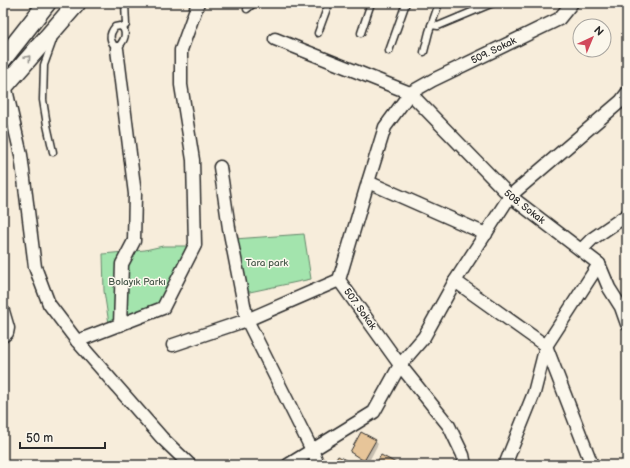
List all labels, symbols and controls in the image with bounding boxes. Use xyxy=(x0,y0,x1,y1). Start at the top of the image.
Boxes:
north arrow xyxy=(572,18,612,58)
text: N xyxy=(591,24,606,39)
street label: 509. Sokak xyxy=(469,35,518,67)
one-way arrow xyxy=(24,55,31,63)
street label: 508. Sokak xyxy=(501,187,548,227)
park label: Tara park xyxy=(246,257,288,269)
park label: Bolayık Parkı xyxy=(108,276,166,288)
street label: 507. Sokak xyxy=(341,286,379,332)
scale bar xyxy=(20,424,105,450)
text: 50 m xyxy=(26,431,53,446)

